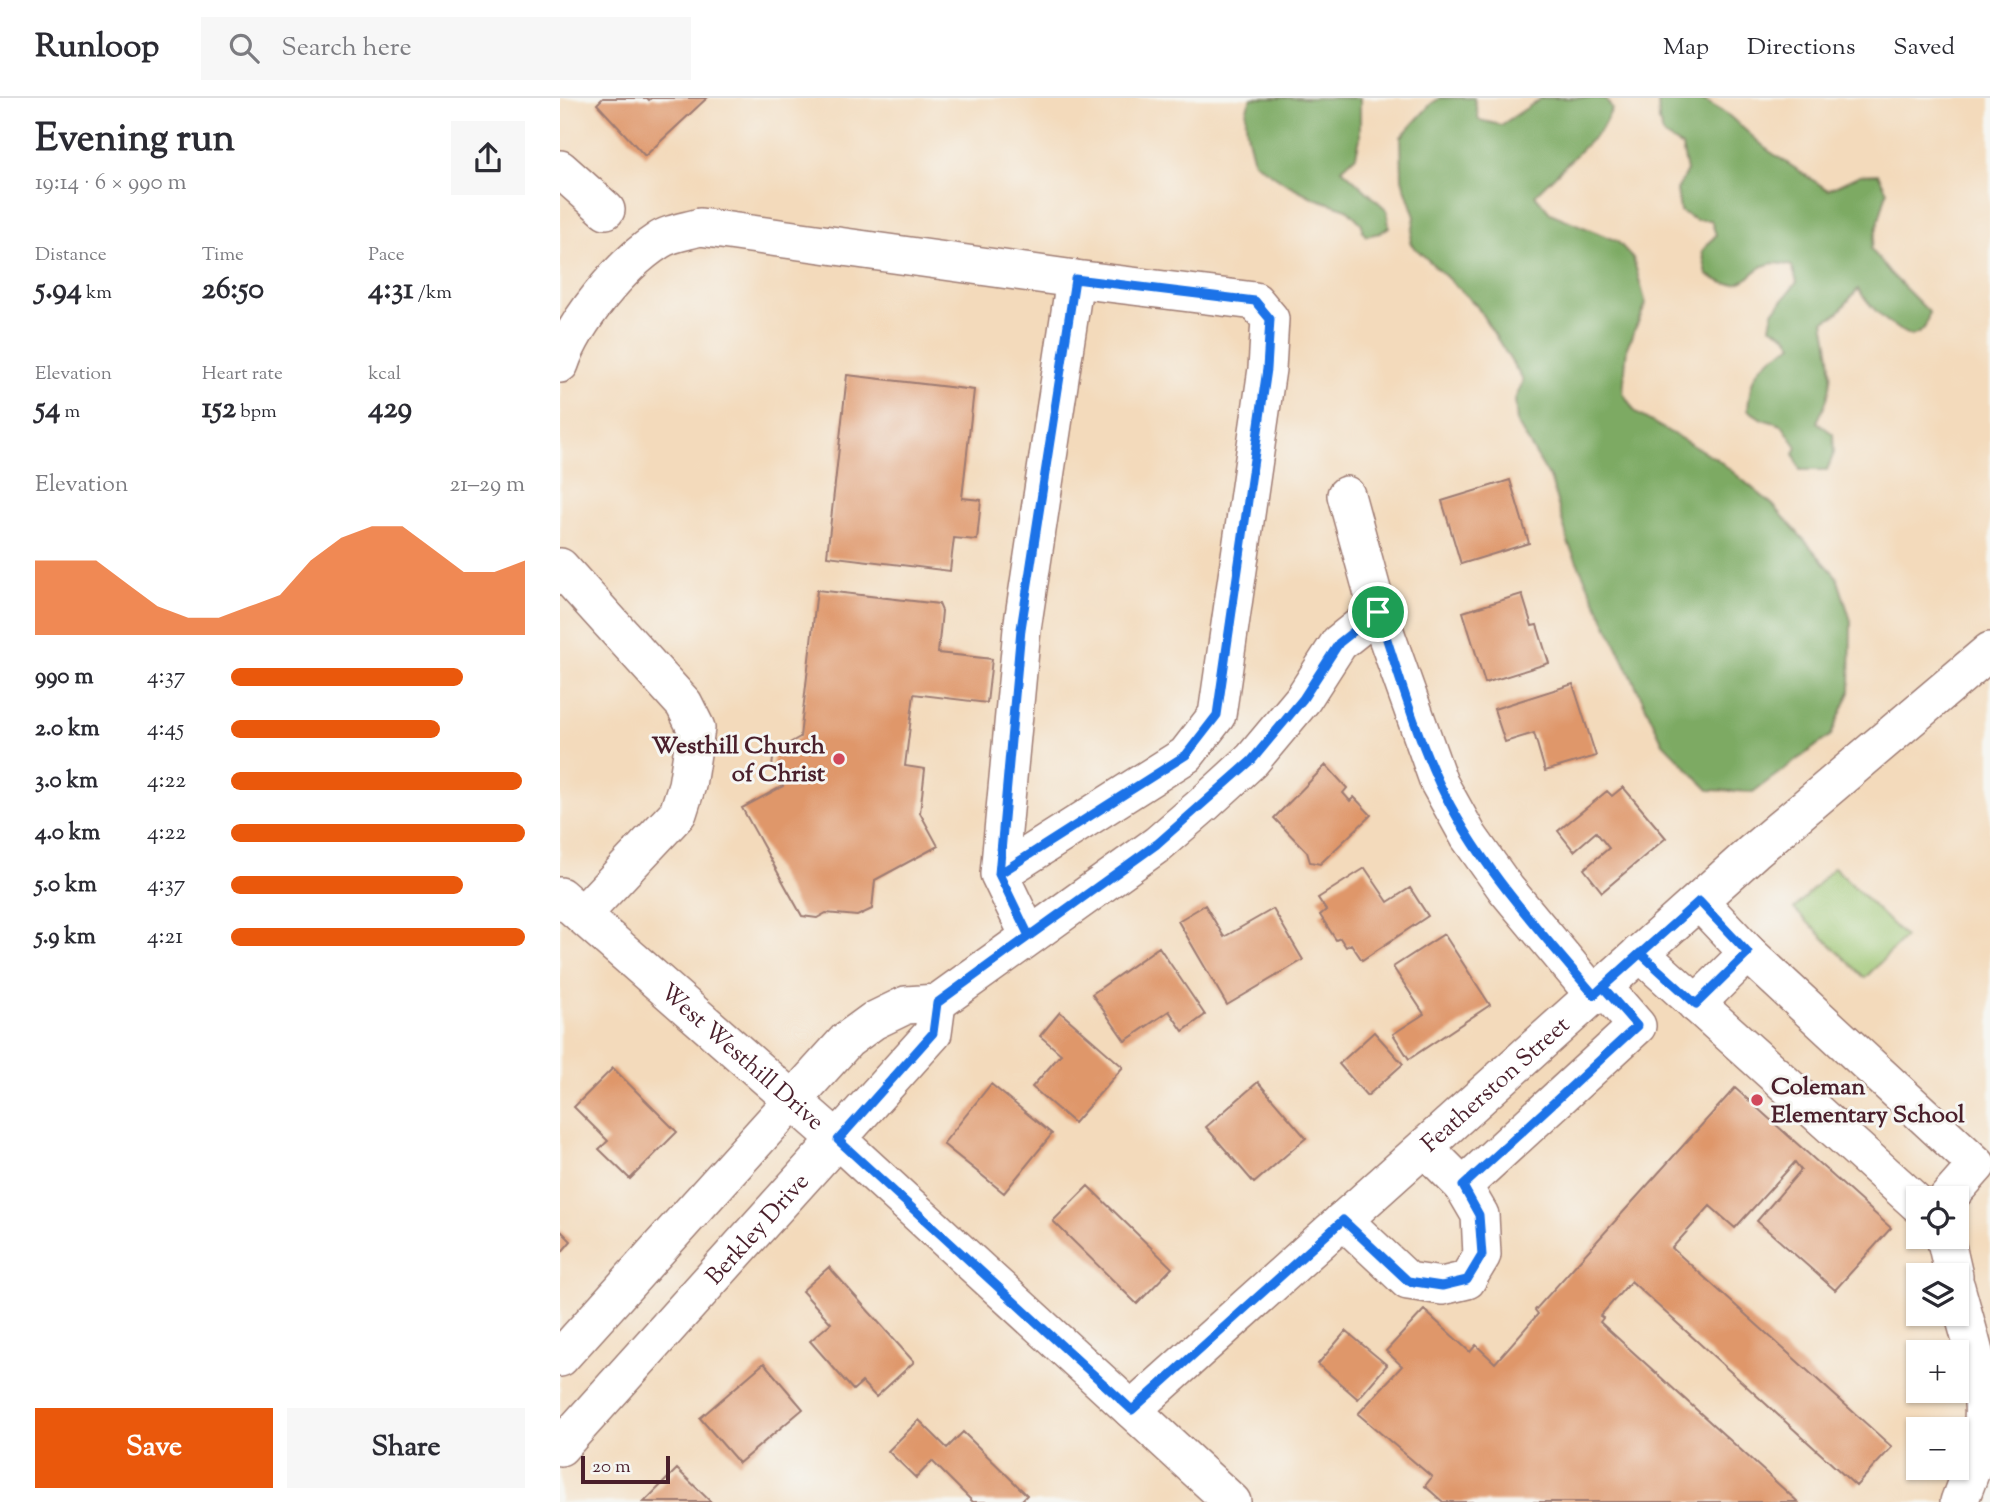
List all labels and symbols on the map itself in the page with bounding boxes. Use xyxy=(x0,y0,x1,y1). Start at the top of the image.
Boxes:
pin xyxy=(1348,582,1408,642)
place label: Westhill Church of Christ xyxy=(652,730,826,792)
marker: Westhill Church of Christ xyxy=(831,751,847,767)
street label: West Westhill Drive xyxy=(652,976,831,1139)
street label: Featherston Street xyxy=(1415,1009,1578,1161)
place label: Coleman Elementary School xyxy=(1771,1071,1965,1133)
marker: Coleman Elementary School xyxy=(1749,1092,1765,1108)
street label: Berkley Drive xyxy=(699,1166,818,1293)
scale bar xyxy=(581,1453,670,1485)

